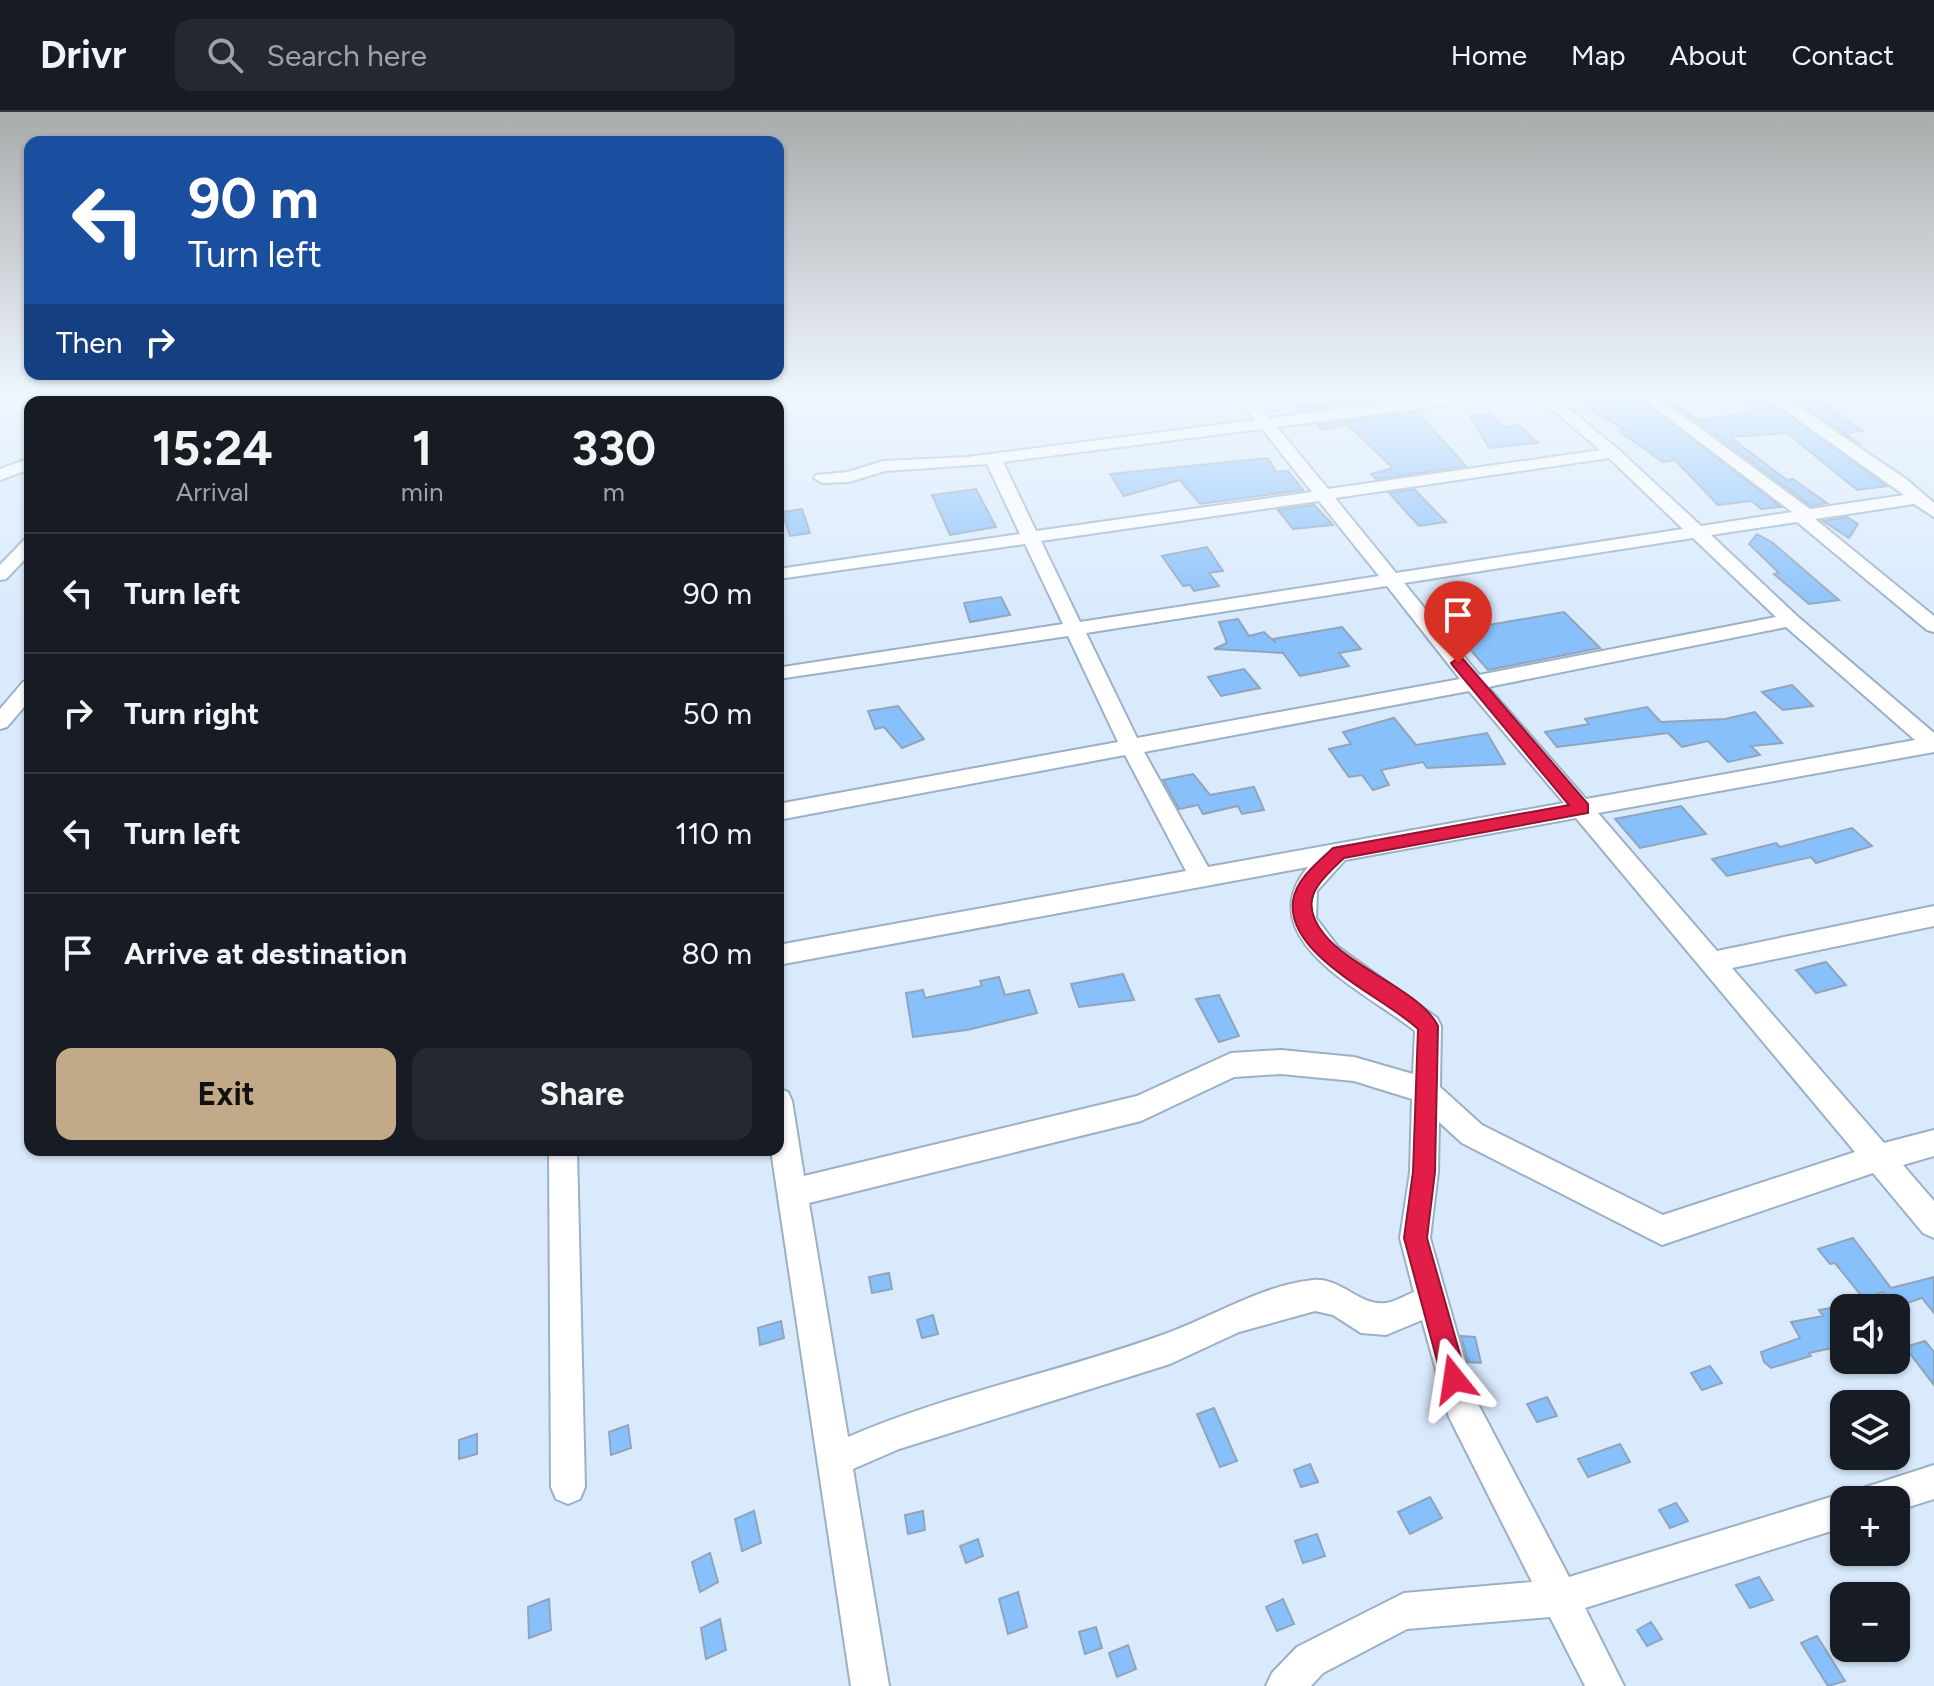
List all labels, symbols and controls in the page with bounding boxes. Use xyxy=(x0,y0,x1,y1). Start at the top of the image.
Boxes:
search box xyxy=(175,19,735,91)
text: Drivr xyxy=(40,32,127,78)
icon: search xyxy=(203,33,247,77)
text: Search here xyxy=(267,37,427,74)
text: Home xyxy=(1451,38,1527,72)
text: Map xyxy=(1571,38,1626,72)
text: About xyxy=(1670,38,1747,72)
text: Contact xyxy=(1791,38,1894,72)
text: 90 m xyxy=(188,165,319,232)
icon: left xyxy=(56,168,160,272)
text: Turn left xyxy=(188,233,322,276)
icon: right xyxy=(138,320,182,364)
text: Then xyxy=(56,324,122,361)
text: 15:24 xyxy=(152,419,273,477)
text: 1 xyxy=(412,419,432,477)
text: 330 xyxy=(572,419,656,477)
text: Arrival xyxy=(176,476,249,508)
text: min xyxy=(401,476,443,508)
text: m xyxy=(603,476,625,508)
icon: left xyxy=(56,571,100,615)
text: Turn left xyxy=(124,575,241,612)
text: 90 m xyxy=(683,575,752,612)
pin xyxy=(1424,581,1492,663)
icon: arrive xyxy=(1436,593,1480,637)
icon: right xyxy=(56,691,100,735)
text: Turn right xyxy=(124,695,259,732)
text: 50 m xyxy=(683,695,752,732)
icon: left xyxy=(56,811,100,855)
text: Turn left xyxy=(124,815,241,852)
text: 110 m xyxy=(675,815,752,852)
icon: arrive xyxy=(56,931,100,975)
text: Arrive at destination xyxy=(124,935,407,972)
text: 80 m xyxy=(681,935,752,972)
button: Exit xyxy=(56,1048,396,1140)
button: Share xyxy=(412,1048,752,1140)
map controls xyxy=(1830,1294,1910,1662)
button: sound xyxy=(1830,1294,1910,1374)
position arrow xyxy=(1412,1337,1496,1421)
button: layers xyxy=(1830,1390,1910,1470)
button: + xyxy=(1830,1486,1910,1566)
button: − xyxy=(1830,1582,1910,1662)

